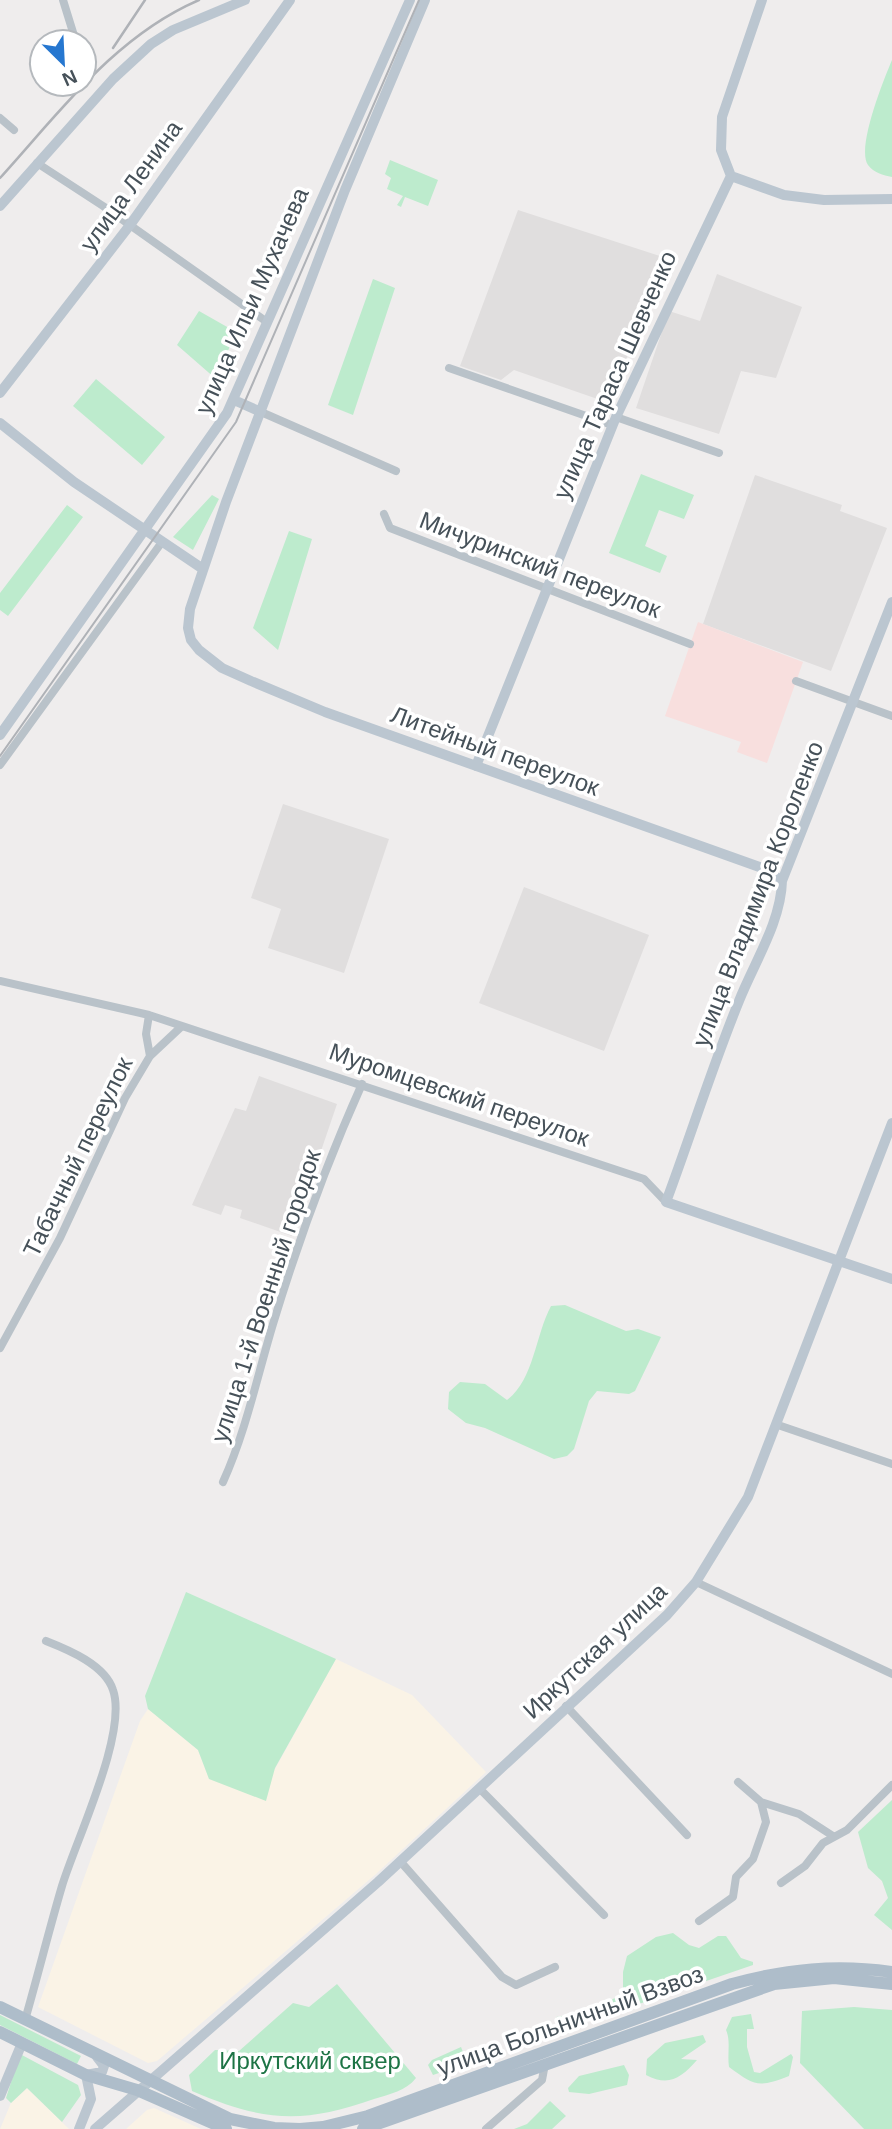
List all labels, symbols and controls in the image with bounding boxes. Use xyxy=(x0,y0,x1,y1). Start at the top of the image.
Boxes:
north arrow xyxy=(28,28,98,98)
text: N xyxy=(59,66,80,90)
street label: улица Ленина xyxy=(74,115,187,256)
street label: улица Ильи Мухачева xyxy=(189,183,314,418)
street label: улица Тараса Шевченко xyxy=(548,247,681,503)
street label: Мичуринский переулок xyxy=(416,506,665,623)
street label: Литейный переулок xyxy=(387,700,603,801)
street label: улица Владимира Короленко xyxy=(687,737,828,1050)
street label: Муромцевский переулок xyxy=(326,1037,593,1152)
street label: Табачный переулок xyxy=(18,1052,138,1261)
street label: улица 1-й Военный городок xyxy=(205,1146,326,1446)
street label: Иркутская улица xyxy=(517,1577,672,1724)
street label: улица Больничный Взвоз xyxy=(433,1960,706,2081)
park label: Иркутский сквер xyxy=(219,2047,401,2074)

